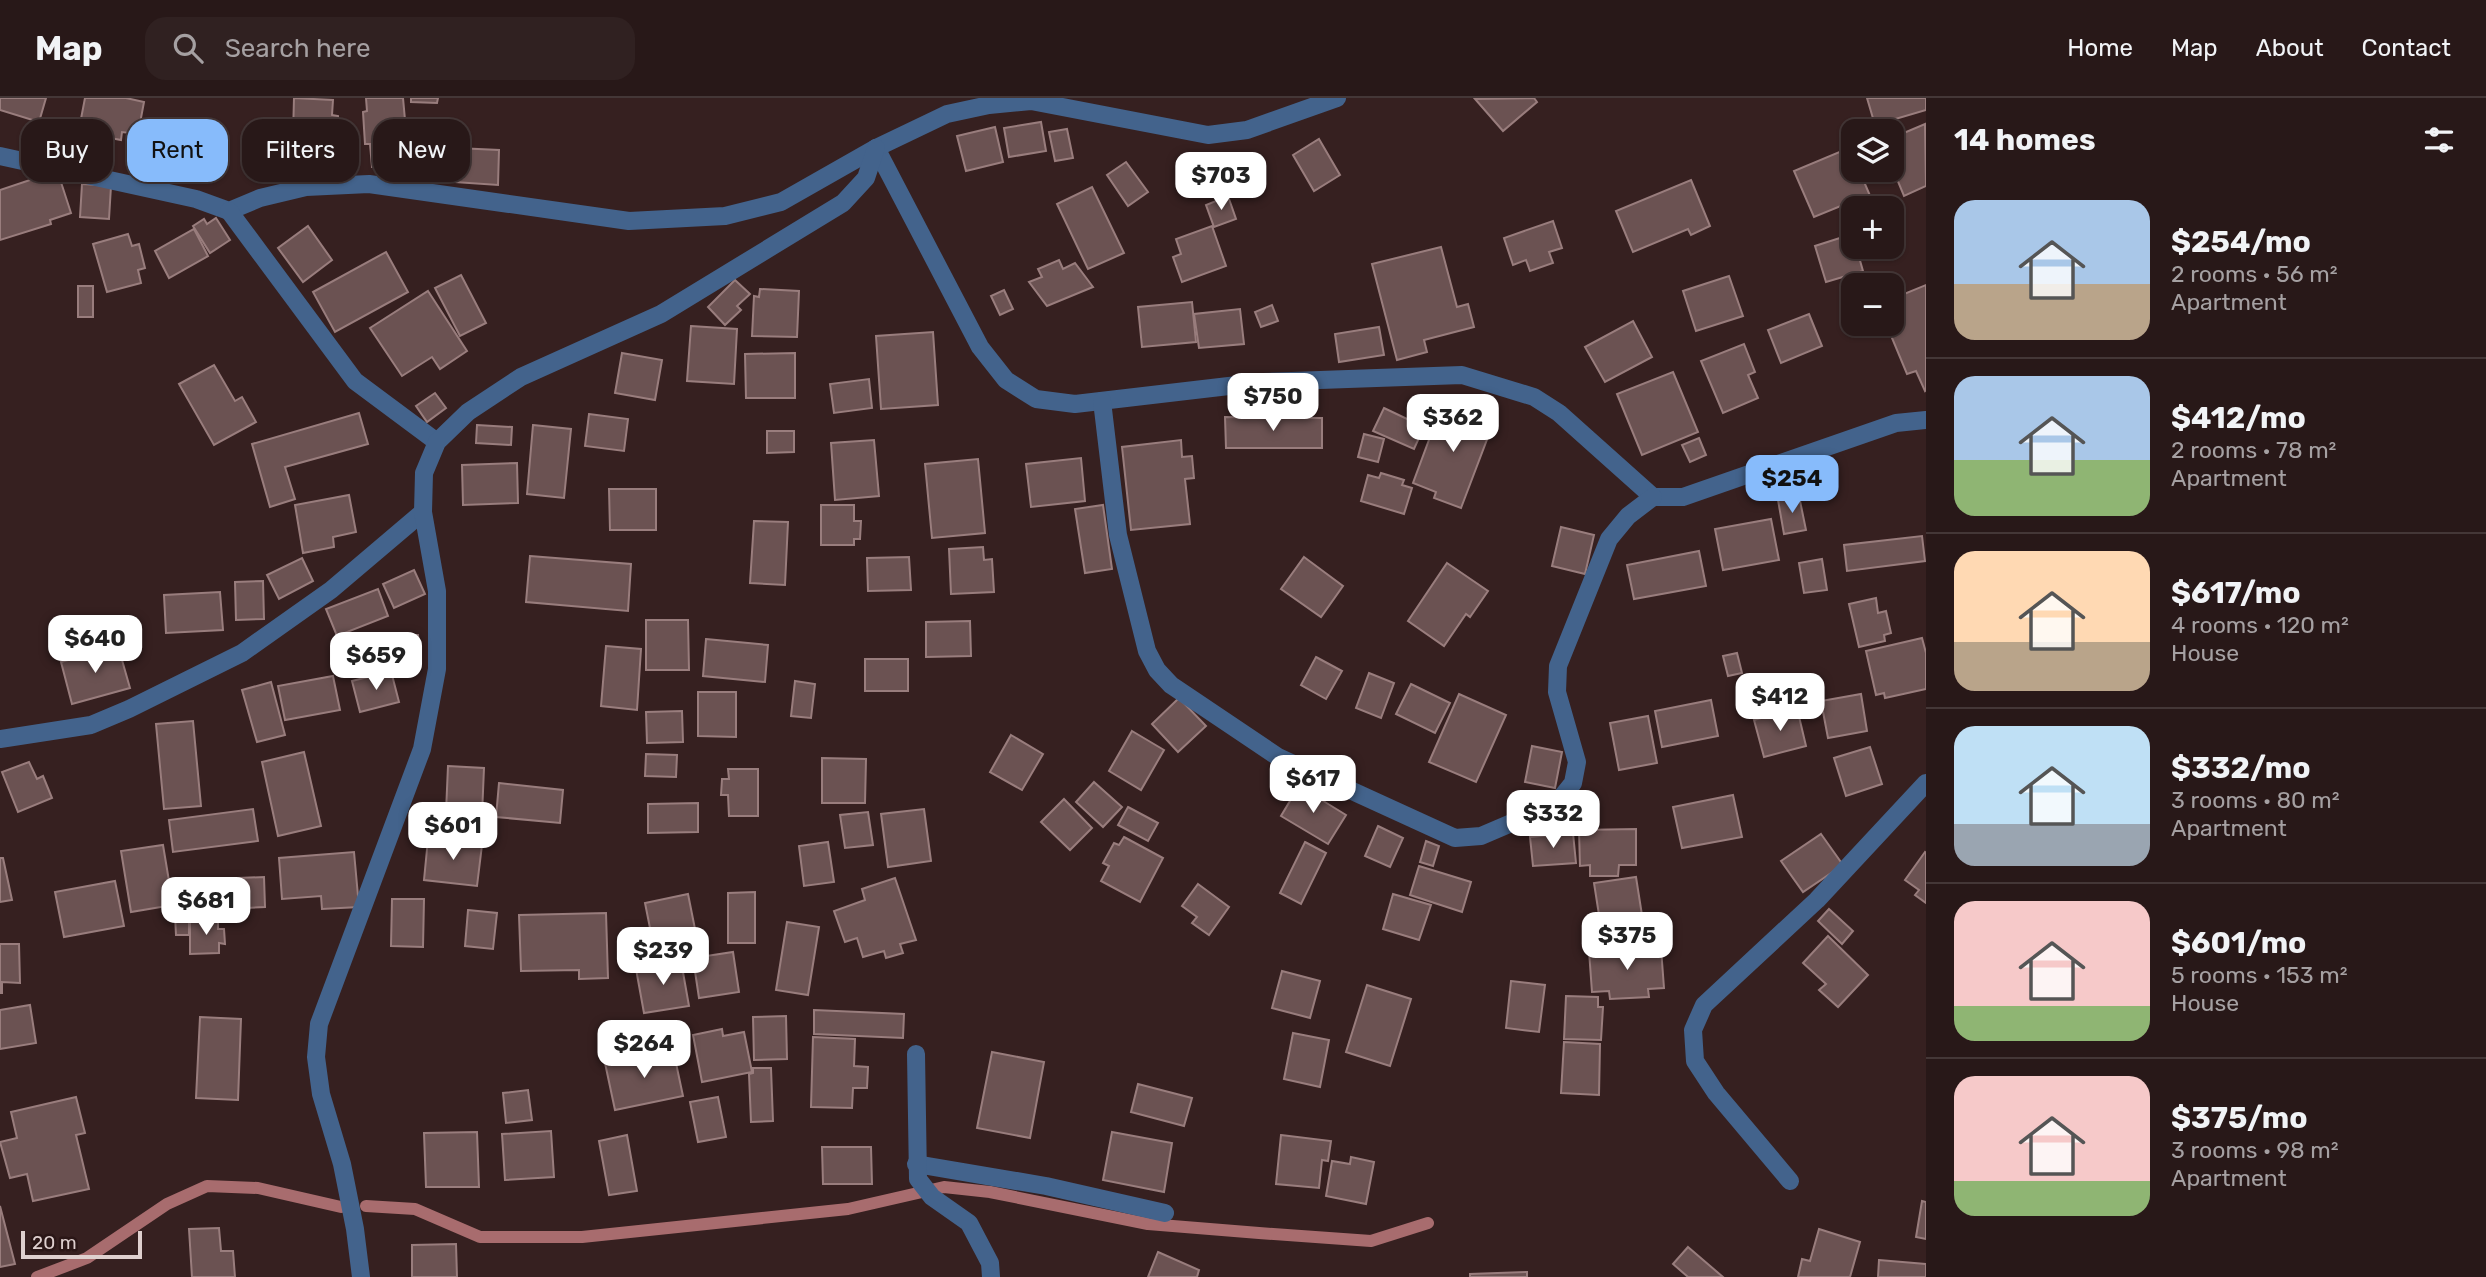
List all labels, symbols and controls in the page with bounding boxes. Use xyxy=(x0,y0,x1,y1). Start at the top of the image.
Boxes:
search box xyxy=(145,17,635,80)
text: Map xyxy=(35,29,103,68)
icon: search xyxy=(169,29,207,67)
text: Search here xyxy=(225,33,370,64)
text: Home xyxy=(2067,34,2133,62)
text: Map xyxy=(2171,34,2218,62)
text: About xyxy=(2256,34,2324,62)
text: Contact xyxy=(2362,34,2451,62)
chip: Buy xyxy=(21,119,113,182)
chip: Rent xyxy=(127,119,228,182)
chip: Filters xyxy=(242,119,359,182)
chip: New xyxy=(373,119,470,182)
map controls xyxy=(1841,119,1904,336)
button: layers xyxy=(1841,119,1904,182)
icon: filters xyxy=(2420,121,2458,159)
text: 14 homes xyxy=(1954,122,2096,158)
pin: $703 xyxy=(1180,152,1262,212)
text: $703 xyxy=(1191,161,1251,189)
button: + xyxy=(1841,196,1904,259)
text: $254/mo xyxy=(2171,224,2311,260)
icon: home xyxy=(2010,228,2094,312)
text: 2 rooms · 56 m² xyxy=(2171,260,2338,288)
button: − xyxy=(1841,273,1904,336)
text: Apartment xyxy=(2171,288,2287,316)
pin: $750 xyxy=(1232,374,1314,433)
text: $750 xyxy=(1243,382,1303,410)
pin: $362 xyxy=(1412,394,1494,454)
text: $412/mo xyxy=(2171,400,2306,436)
text: $362 xyxy=(1423,403,1483,431)
icon: home xyxy=(2010,404,2094,488)
text: 2 rooms · 78 m² xyxy=(2171,436,2336,464)
pin: $254 xyxy=(1751,456,1833,515)
text: $254 xyxy=(1762,464,1822,492)
text: Apartment xyxy=(2171,464,2287,492)
text: $617/mo xyxy=(2171,575,2301,611)
icon: home xyxy=(2010,579,2094,663)
text: 4 rooms · 120 m² xyxy=(2171,611,2349,639)
pin: $640 xyxy=(54,616,136,675)
text: $640 xyxy=(64,624,126,652)
pin: $659 xyxy=(335,632,417,692)
text: House xyxy=(2171,639,2239,667)
text: $659 xyxy=(346,641,406,669)
pin: $412 xyxy=(1739,674,1821,733)
text: $412 xyxy=(1752,682,1808,710)
text: $332/mo xyxy=(2171,750,2311,786)
icon: home xyxy=(2010,754,2094,838)
pin: $617 xyxy=(1272,756,1354,815)
text: $617 xyxy=(1286,764,1340,792)
text: 3 rooms · 80 m² xyxy=(2171,786,2340,814)
pin: $332 xyxy=(1512,790,1594,850)
text: $332 xyxy=(1523,799,1583,827)
pin: $601 xyxy=(412,802,494,862)
text: $601 xyxy=(424,811,482,839)
text: Apartment xyxy=(2171,814,2287,842)
pin: $681 xyxy=(165,878,247,937)
text: $681 xyxy=(177,886,235,914)
pin: $375 xyxy=(1586,912,1668,972)
text: $375 xyxy=(1598,921,1656,949)
text: $601/mo xyxy=(2171,925,2306,961)
pin: $239 xyxy=(622,928,704,987)
icon: home xyxy=(2010,929,2094,1013)
text: $239 xyxy=(633,936,693,964)
text: 5 rooms · 153 m² xyxy=(2171,961,2348,989)
text: House xyxy=(2171,989,2239,1017)
pin: $264 xyxy=(603,1020,685,1080)
text: $264 xyxy=(614,1029,675,1057)
text: $375/mo xyxy=(2171,1100,2308,1136)
icon: home xyxy=(2010,1104,2094,1188)
text: 3 rooms · 98 m² xyxy=(2171,1136,2339,1164)
text: Apartment xyxy=(2171,1164,2287,1192)
scale bar xyxy=(21,1228,142,1260)
text: 20 m xyxy=(32,1231,77,1254)

